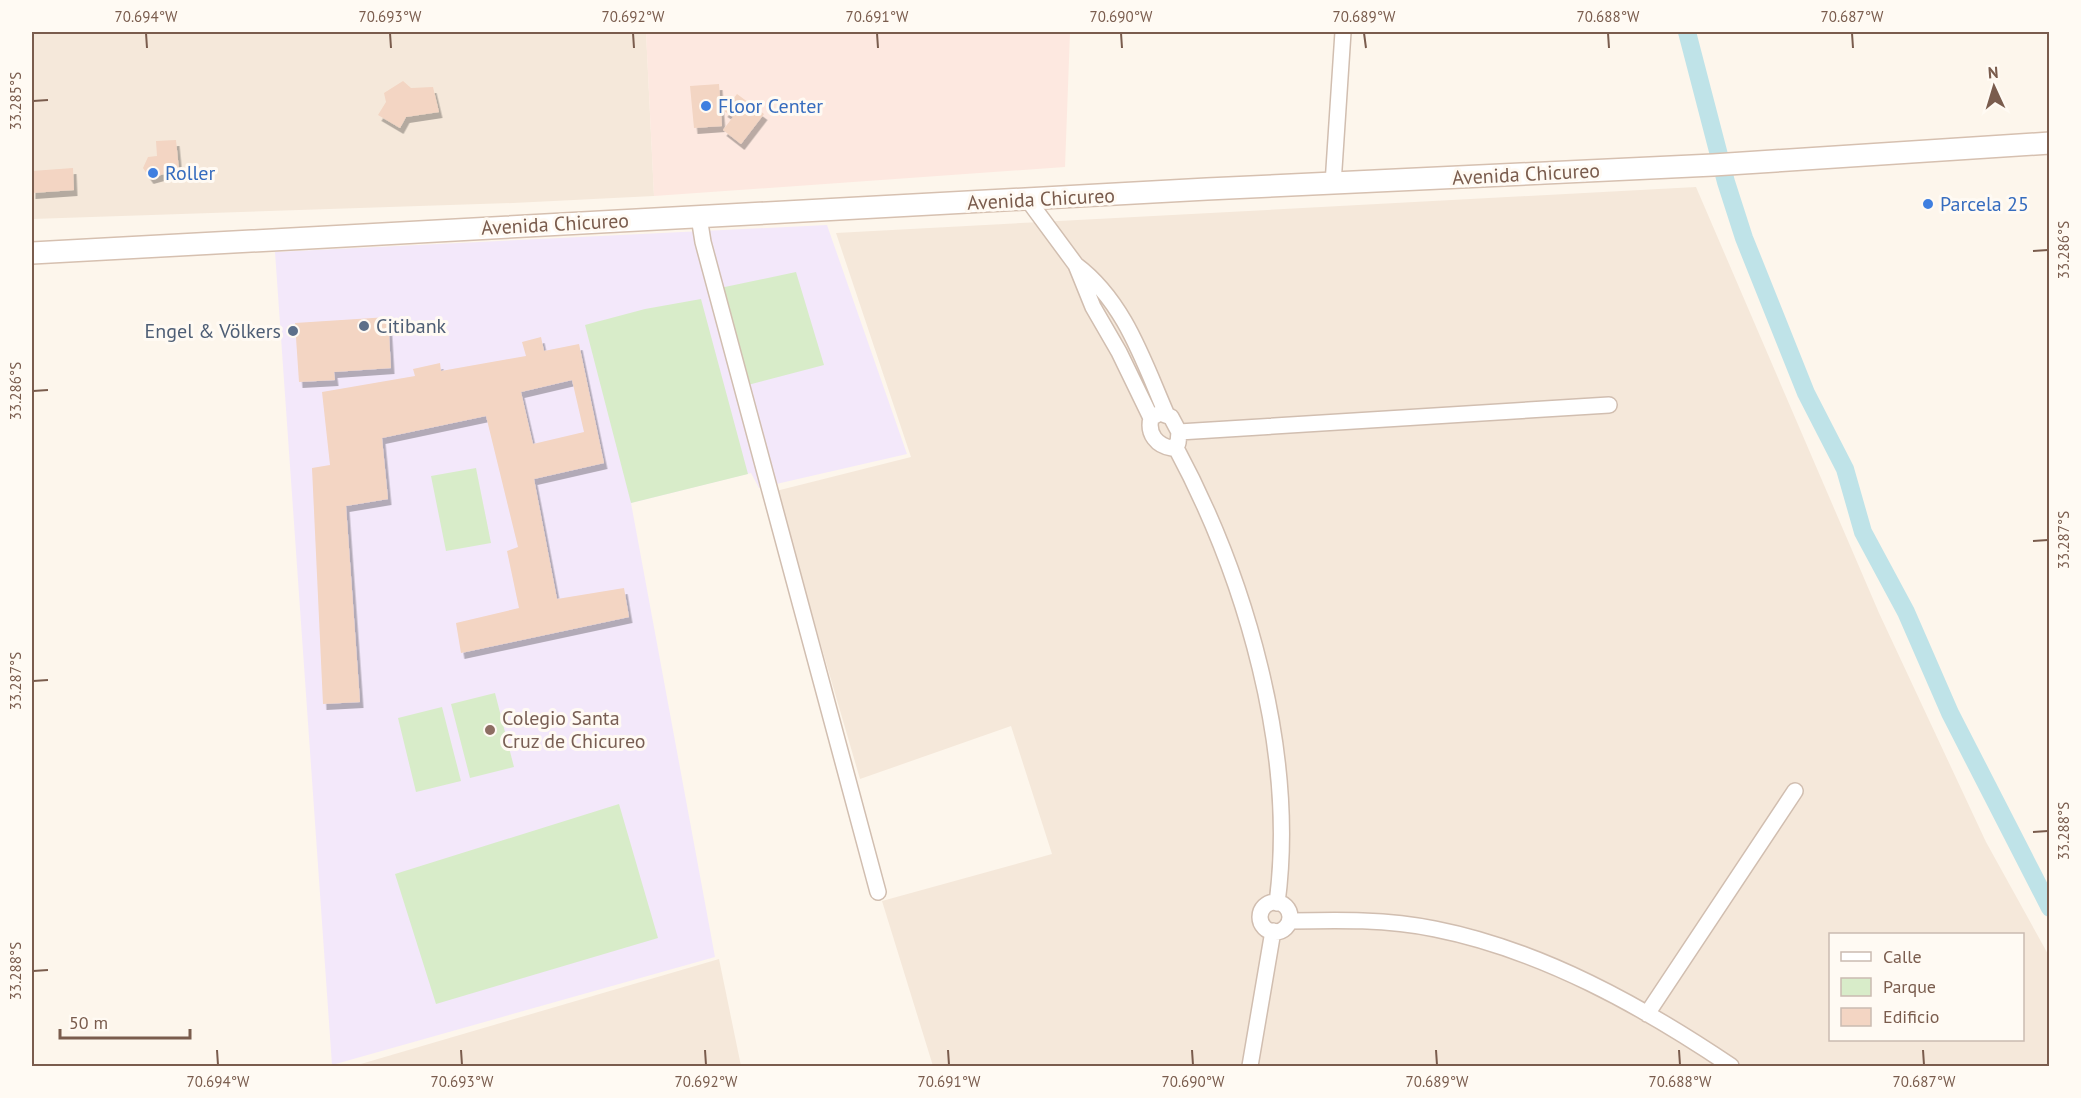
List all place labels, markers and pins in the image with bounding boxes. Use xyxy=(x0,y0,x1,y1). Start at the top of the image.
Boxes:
place label: Floor Center xyxy=(718,93,823,119)
marker: Floor Center xyxy=(699,99,713,113)
place label: Roller xyxy=(165,160,215,186)
marker: Roller xyxy=(146,166,160,180)
place label: Parcela 25 xyxy=(1940,191,2029,217)
marker: Parcela 25 xyxy=(1921,197,1935,211)
place label: Citibank xyxy=(376,313,447,339)
place label: Engel & Völkers xyxy=(145,318,281,344)
marker: Citibank xyxy=(357,319,371,333)
marker: Engel & Völkers xyxy=(286,324,300,338)
place label: Colegio Santa Cruz de Chicureo xyxy=(502,705,646,754)
marker: Colegio Santa Cruz de Chicureo xyxy=(483,723,497,737)

